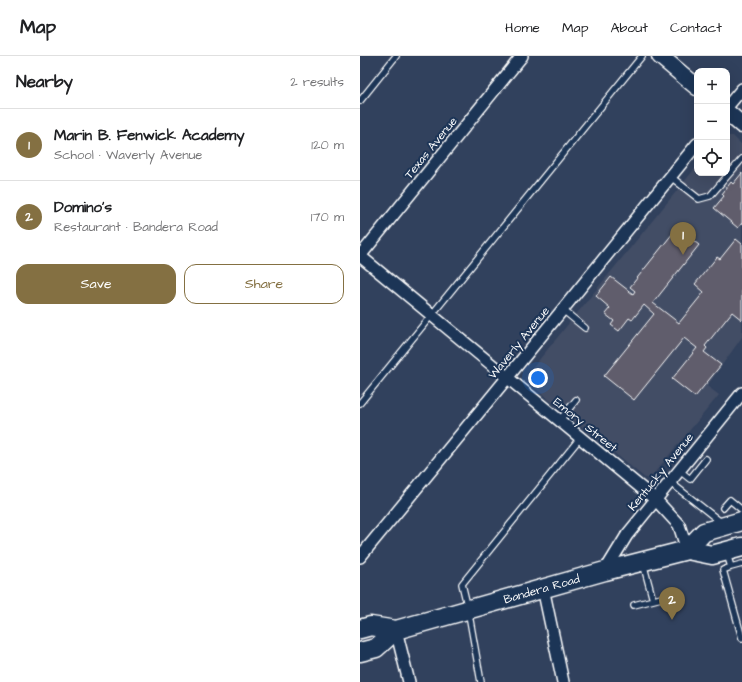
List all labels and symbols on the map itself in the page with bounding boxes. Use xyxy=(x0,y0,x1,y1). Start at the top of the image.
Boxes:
street label: Texas Avenue xyxy=(401,113,462,183)
pin: 1 xyxy=(670,222,696,255)
street label: Waverly Avenue xyxy=(484,303,555,384)
your location xyxy=(528,368,548,388)
street label: Emory Street xyxy=(549,394,621,457)
street label: Kentucky Avenue xyxy=(624,429,699,515)
street label: Bandera Road xyxy=(502,570,582,608)
pin: 2 xyxy=(659,587,685,620)

